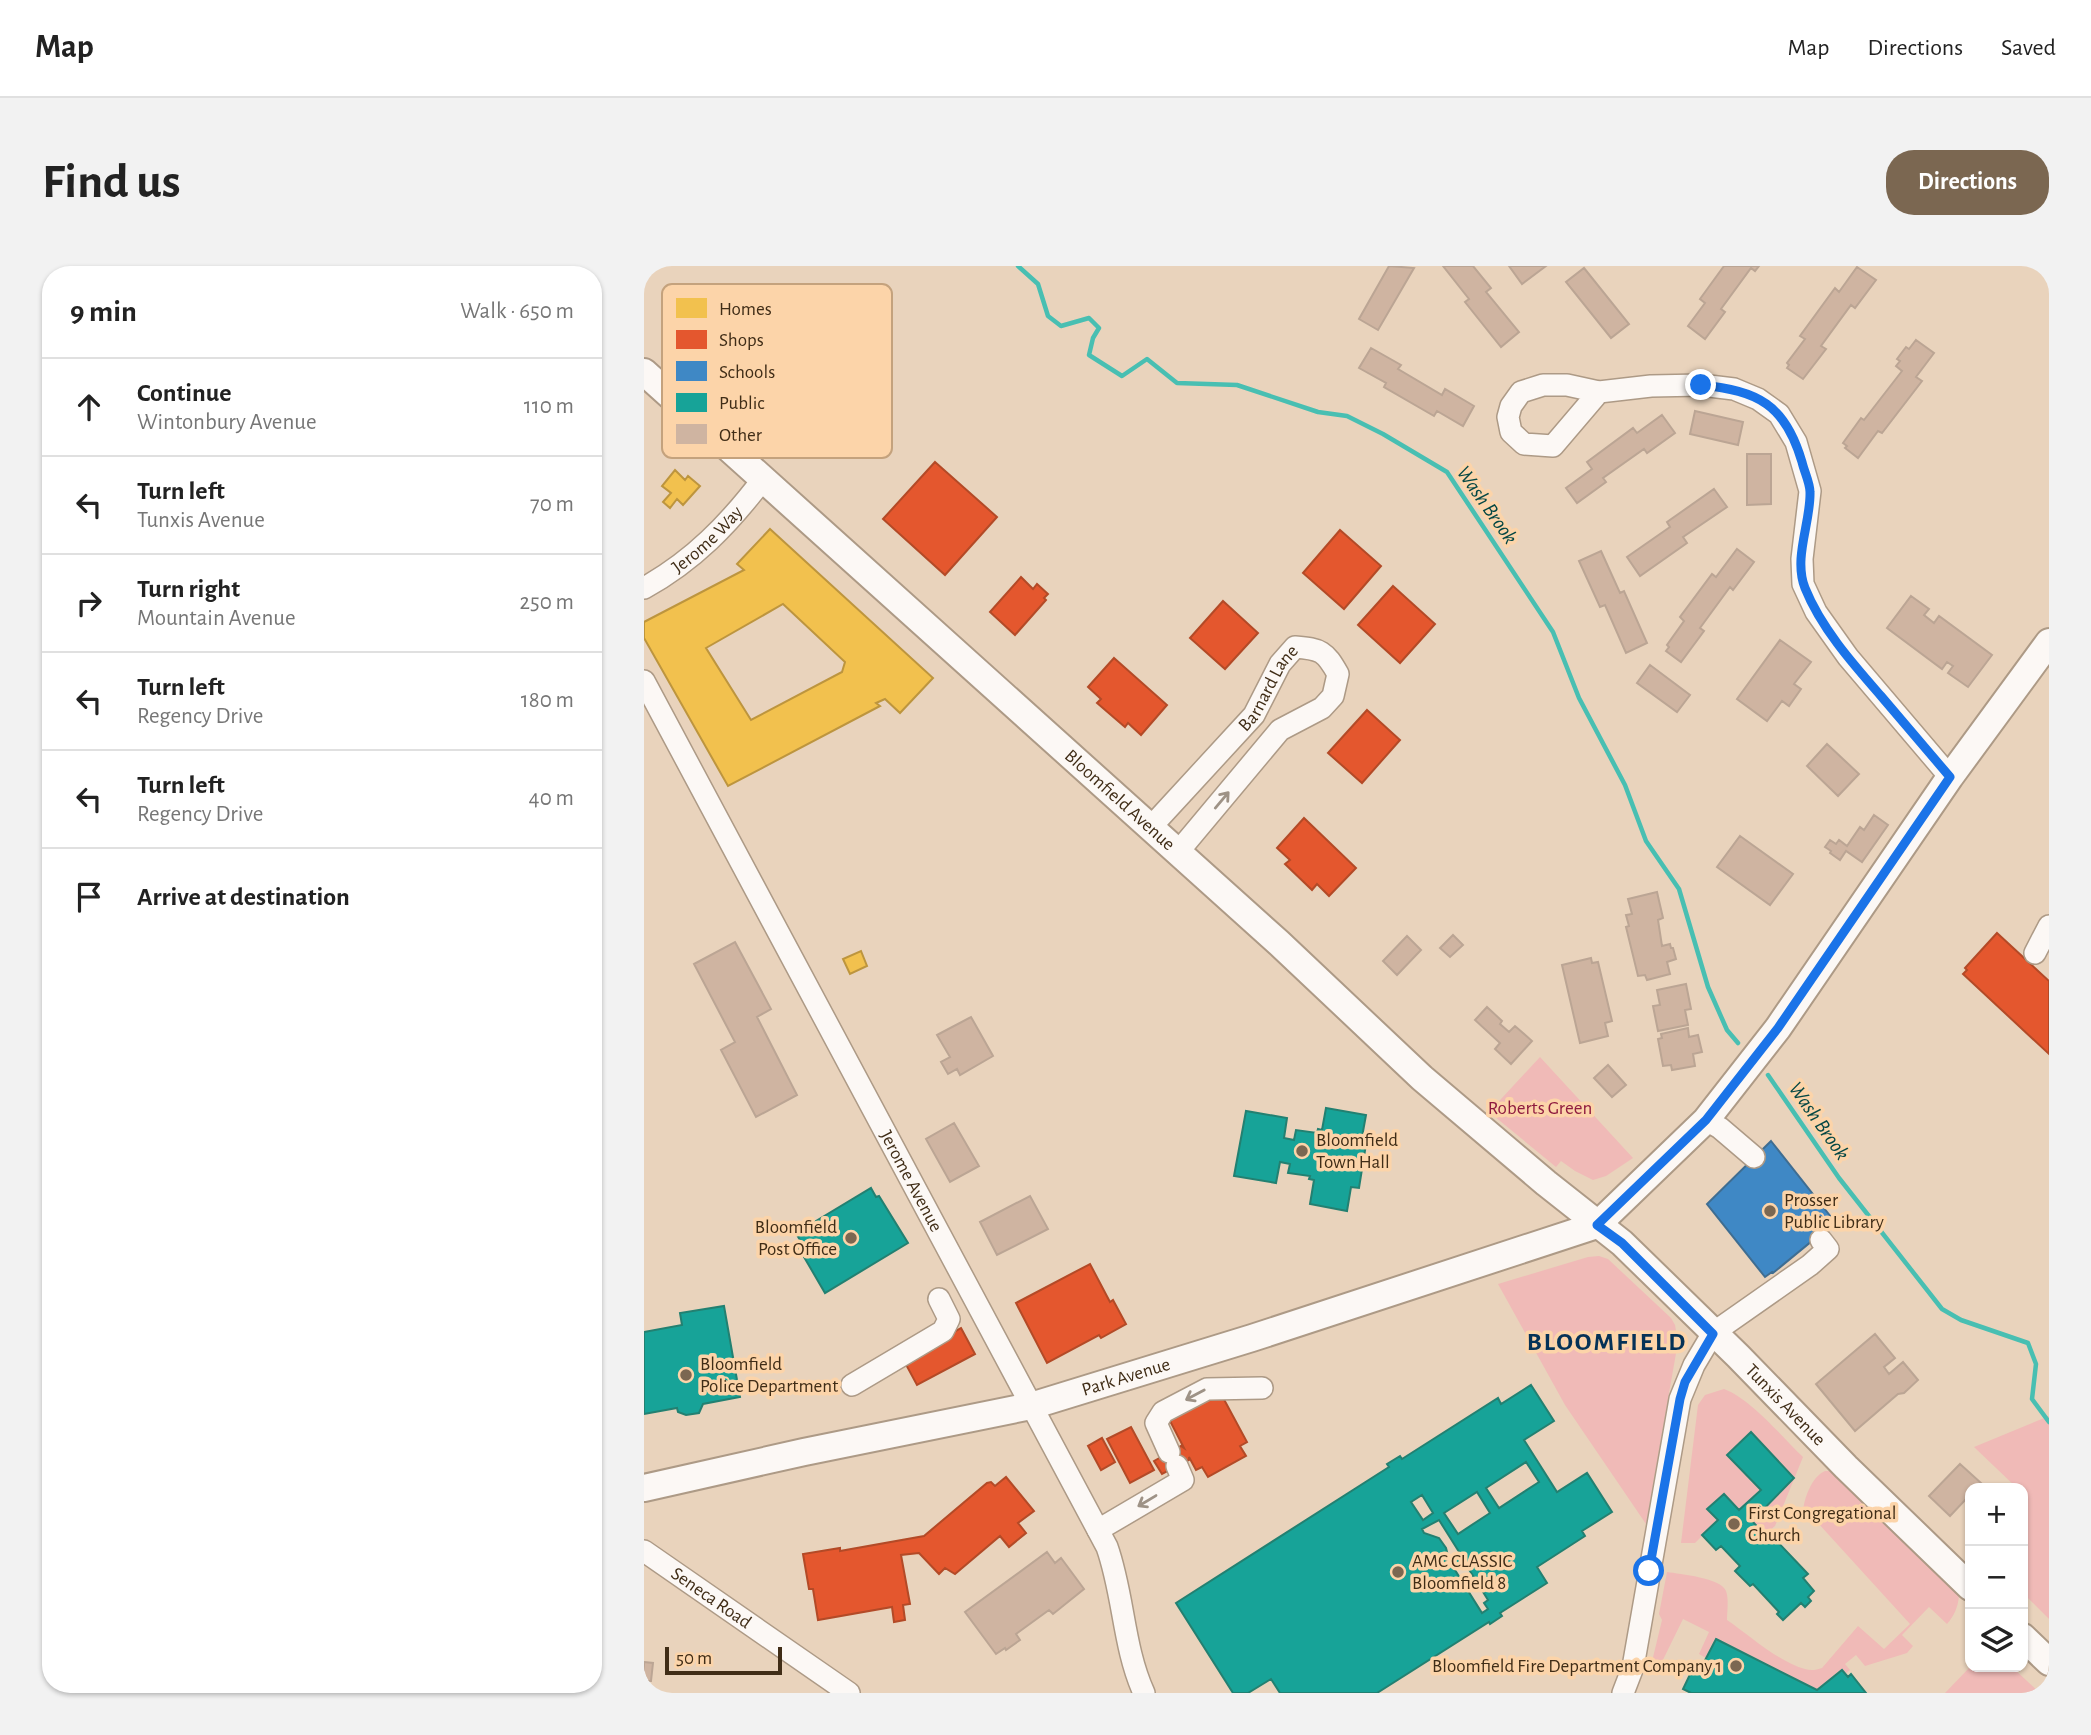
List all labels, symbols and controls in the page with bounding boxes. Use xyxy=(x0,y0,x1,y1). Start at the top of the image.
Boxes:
text: Map xyxy=(35,31,94,64)
text: Map xyxy=(1787,36,1829,60)
text: Directions xyxy=(1867,36,1963,60)
text: Saved xyxy=(2001,36,2056,60)
button: Directions xyxy=(1886,150,2049,215)
text: Find us xyxy=(42,158,181,207)
legend xyxy=(662,284,892,458)
text: 9 min xyxy=(70,297,137,327)
text: Walk · 650 m xyxy=(460,300,574,323)
text: Homes xyxy=(719,300,772,319)
text: Shops xyxy=(719,331,764,350)
text: Schools xyxy=(719,363,775,382)
route end xyxy=(1685,369,1716,400)
text: Continue xyxy=(137,380,232,406)
icon: ahead xyxy=(70,388,108,426)
text: Public xyxy=(719,394,765,413)
text: 110 m xyxy=(524,395,574,418)
text: Wintonbury Avenue xyxy=(137,411,317,434)
text: Other xyxy=(719,426,762,445)
water label: Wash Brook xyxy=(1453,462,1522,548)
text: Turn left xyxy=(137,478,225,504)
icon: left xyxy=(70,486,108,524)
text: 70 m xyxy=(530,493,574,516)
street label: Jerome Way xyxy=(668,502,746,577)
text: Tunxis Avenue xyxy=(137,509,265,532)
text: Turn right xyxy=(137,576,240,602)
icon: right xyxy=(70,584,108,622)
text: 250 m xyxy=(520,591,574,614)
text: Mountain Avenue xyxy=(137,607,296,630)
street label: Barnard Lane xyxy=(1235,641,1302,735)
text: Turn left xyxy=(137,674,225,700)
icon: left xyxy=(70,682,108,720)
text: 180 m xyxy=(521,689,574,712)
text: Regency Drive xyxy=(137,705,263,728)
street label: Bloomfield Avenue xyxy=(1061,746,1179,854)
text: Turn left xyxy=(137,772,225,798)
icon: left xyxy=(70,780,108,818)
text: 40 m xyxy=(529,787,574,810)
one-way arrow xyxy=(1214,791,1230,809)
text: Regency Drive xyxy=(137,803,263,826)
icon: arrive xyxy=(70,878,108,916)
text: Arrive at destination xyxy=(137,884,350,910)
water label: Wash Brook xyxy=(1785,1078,1854,1164)
park label: Roberts Green xyxy=(1488,1099,1592,1118)
street label: Jerome Avenue xyxy=(877,1127,946,1235)
place label: Bloomfield Town Hall xyxy=(1316,1131,1398,1172)
marker: Bloomfield Town Hall xyxy=(1294,1143,1310,1159)
place label: Prosser Public Library xyxy=(1784,1191,1884,1232)
marker: Prosser Public Library xyxy=(1762,1203,1778,1219)
place label: Bloomfield Post Office xyxy=(755,1218,837,1259)
marker: Bloomfield Post Office xyxy=(843,1230,859,1246)
district label: BLOOMFIELD xyxy=(1527,1329,1687,1355)
street label: Park Avenue xyxy=(1080,1354,1172,1399)
place label: Bloomfield Police Department xyxy=(700,1355,838,1396)
street label: Tunxis Avenue xyxy=(1742,1360,1829,1449)
marker: Bloomfield Police Department xyxy=(678,1367,694,1383)
one-way arrow xyxy=(1185,1389,1206,1402)
map controls xyxy=(1965,1483,2028,1672)
button: + xyxy=(1965,1483,2028,1546)
one-way arrow xyxy=(1138,1494,1158,1508)
place label: First Congregational Church xyxy=(1748,1504,1896,1545)
marker: First Congregational Church xyxy=(1726,1516,1742,1532)
button: − xyxy=(1965,1546,2028,1609)
place label: AMC CLASSIC Bloomfield 8 xyxy=(1412,1552,1512,1593)
route start xyxy=(1633,1555,1664,1586)
street label: Seneca Road xyxy=(668,1563,755,1632)
marker: AMC CLASSIC Bloomfield 8 xyxy=(1390,1564,1406,1580)
button: layers xyxy=(1965,1609,2028,1672)
scale bar xyxy=(665,1644,782,1676)
text: 50 m xyxy=(676,1649,712,1668)
place label: Bloomfield Fire Department Company 1 xyxy=(1432,1657,1722,1676)
marker: Bloomfield Fire Department Company 1 xyxy=(1728,1658,1744,1674)

